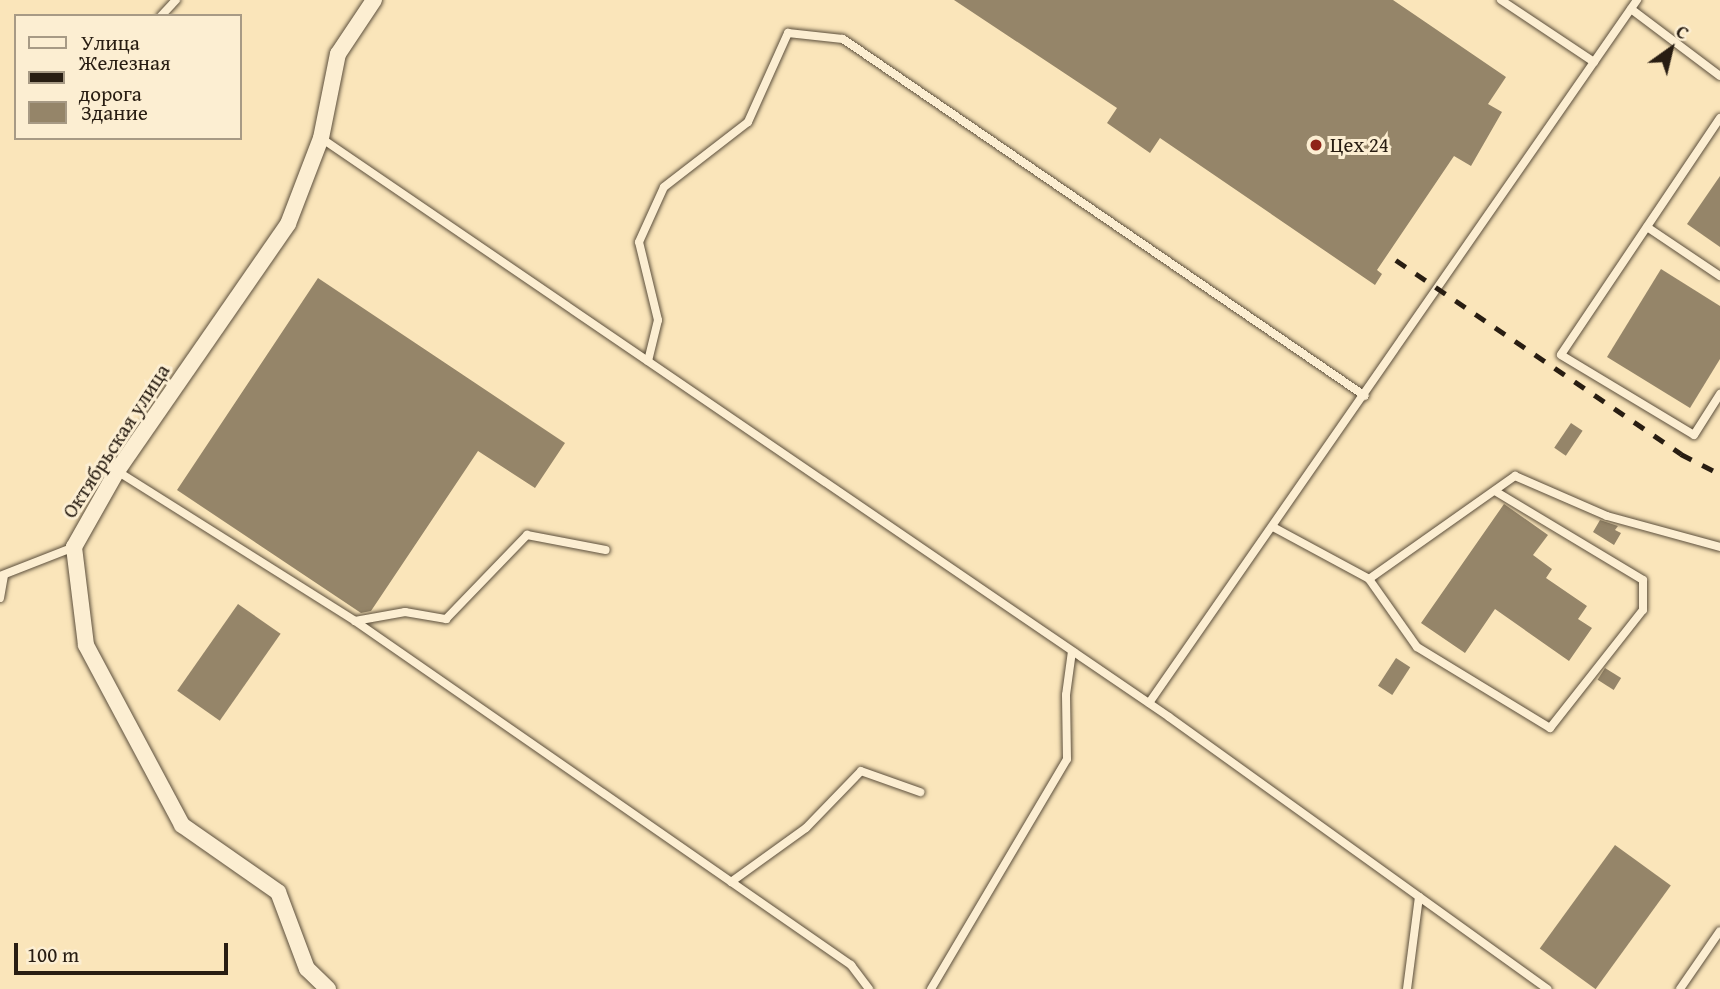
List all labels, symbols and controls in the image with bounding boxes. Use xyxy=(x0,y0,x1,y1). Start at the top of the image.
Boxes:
legend xyxy=(14,14,242,140)
north arrow xyxy=(1636,14,1706,84)
text: С xyxy=(1670,17,1695,46)
text: Улица xyxy=(81,27,140,58)
text: Железная дорога xyxy=(79,47,171,109)
text: Здание xyxy=(81,97,148,128)
place label: Цех 24 xyxy=(1330,132,1389,158)
marker: Цех 24 xyxy=(1308,137,1324,153)
street label: Октябрьская улица xyxy=(57,359,175,523)
scale bar xyxy=(18,930,231,974)
text: 100 m xyxy=(27,939,79,970)

